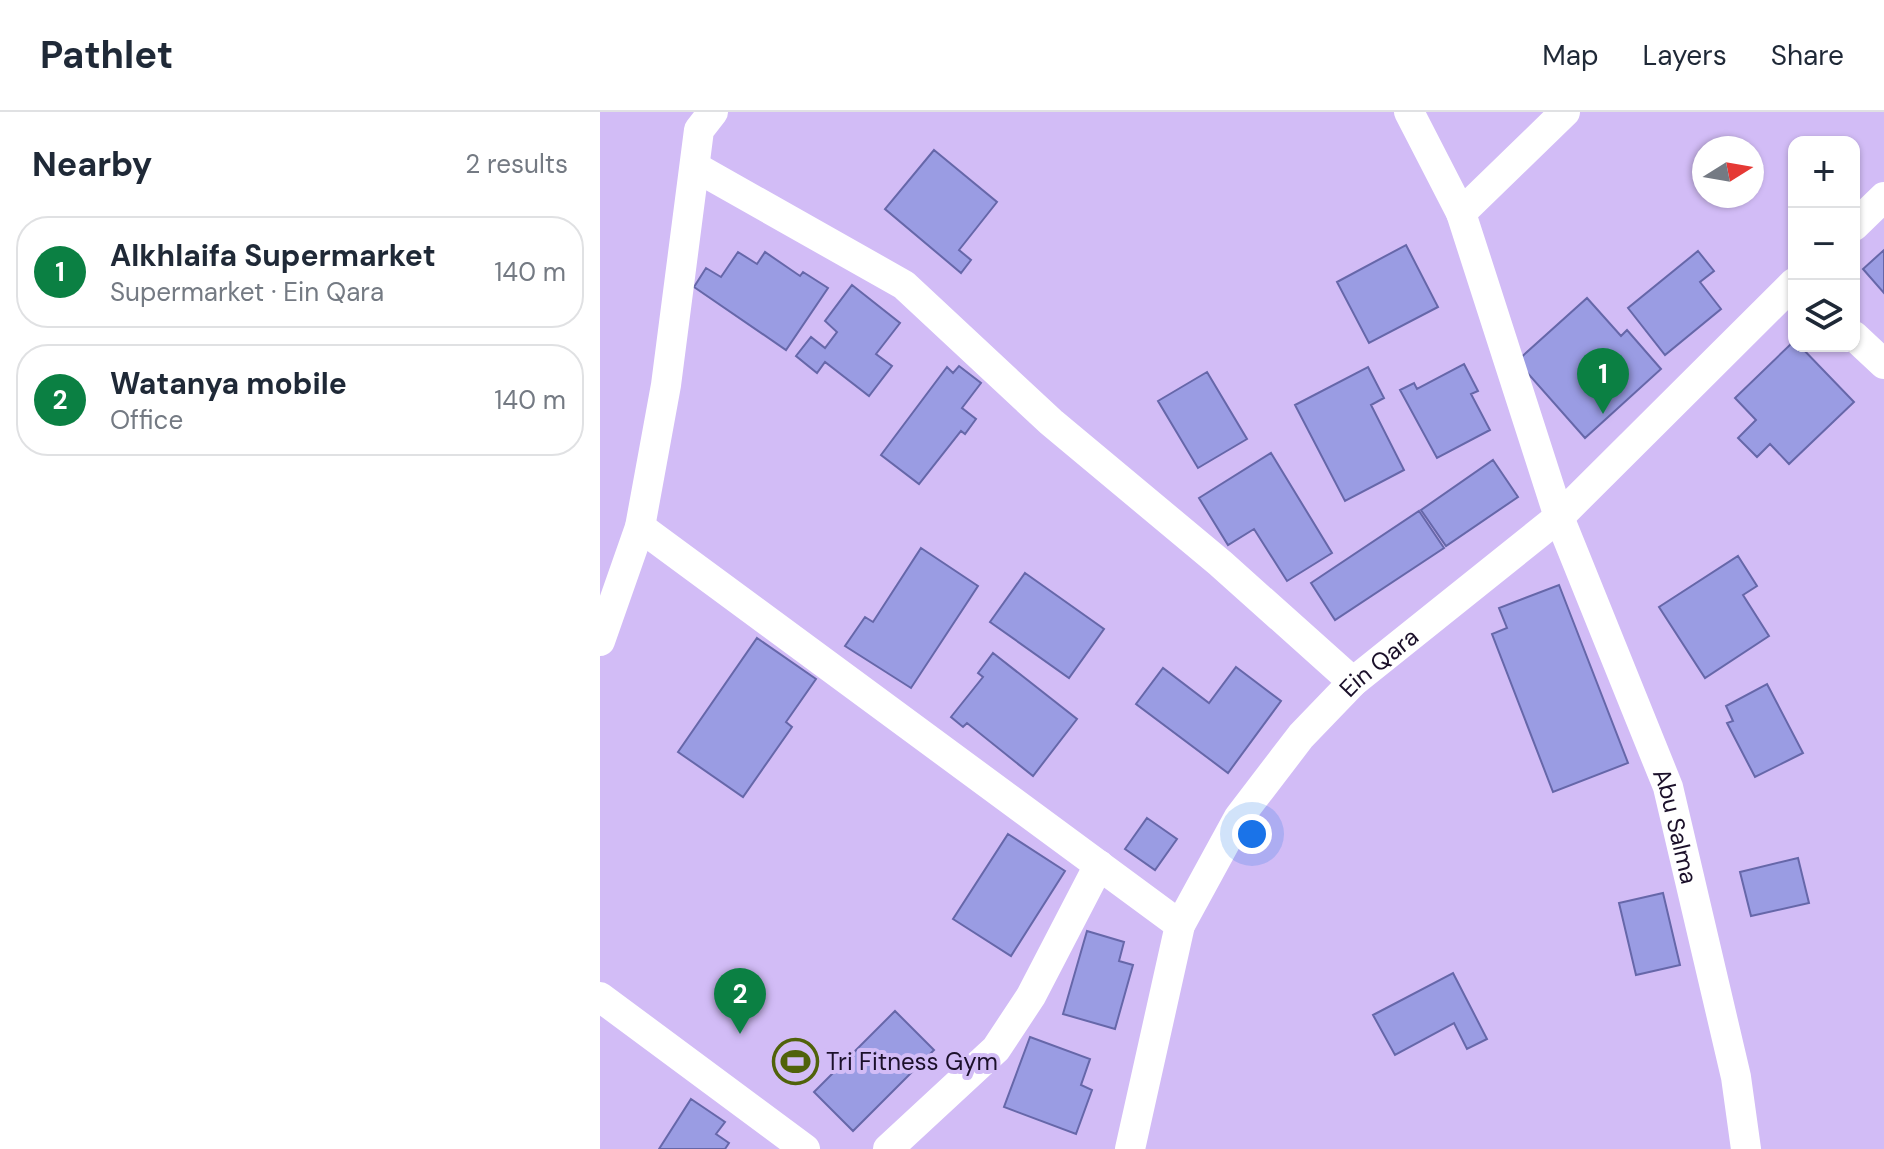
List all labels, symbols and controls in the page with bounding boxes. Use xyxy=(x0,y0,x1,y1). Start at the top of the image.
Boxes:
text: Pathlet xyxy=(40,30,173,80)
text: Map xyxy=(1542,37,1599,74)
text: Layers xyxy=(1643,37,1727,74)
text: Share xyxy=(1771,37,1844,74)
north arrow xyxy=(1692,136,1764,208)
map controls xyxy=(1788,136,1860,352)
button: + xyxy=(1788,136,1860,208)
text: Nearby xyxy=(32,142,152,187)
text: 2 results xyxy=(465,147,568,181)
button: − xyxy=(1788,208,1860,280)
text: Alkhlaifa Supermarket xyxy=(110,236,436,275)
text: 1 xyxy=(55,255,65,289)
text: 140 m xyxy=(494,255,566,289)
text: Supermarket · Ein Qara xyxy=(110,275,384,309)
button: layers xyxy=(1788,280,1860,352)
pin: 1 xyxy=(1577,348,1629,414)
text: Watanya mobile xyxy=(110,364,347,403)
text: 2 xyxy=(52,383,68,417)
text: 140 m xyxy=(494,383,566,417)
text: Office xyxy=(110,403,183,437)
street label: Ein Qara xyxy=(1332,621,1424,703)
street label: Abu Salma xyxy=(1646,763,1706,887)
your location xyxy=(1232,814,1272,854)
pin: 2 xyxy=(714,968,766,1034)
sports icon: Tri Fitness Gym xyxy=(771,1037,819,1085)
place label: Tri Fitness Gym xyxy=(826,1046,998,1077)

